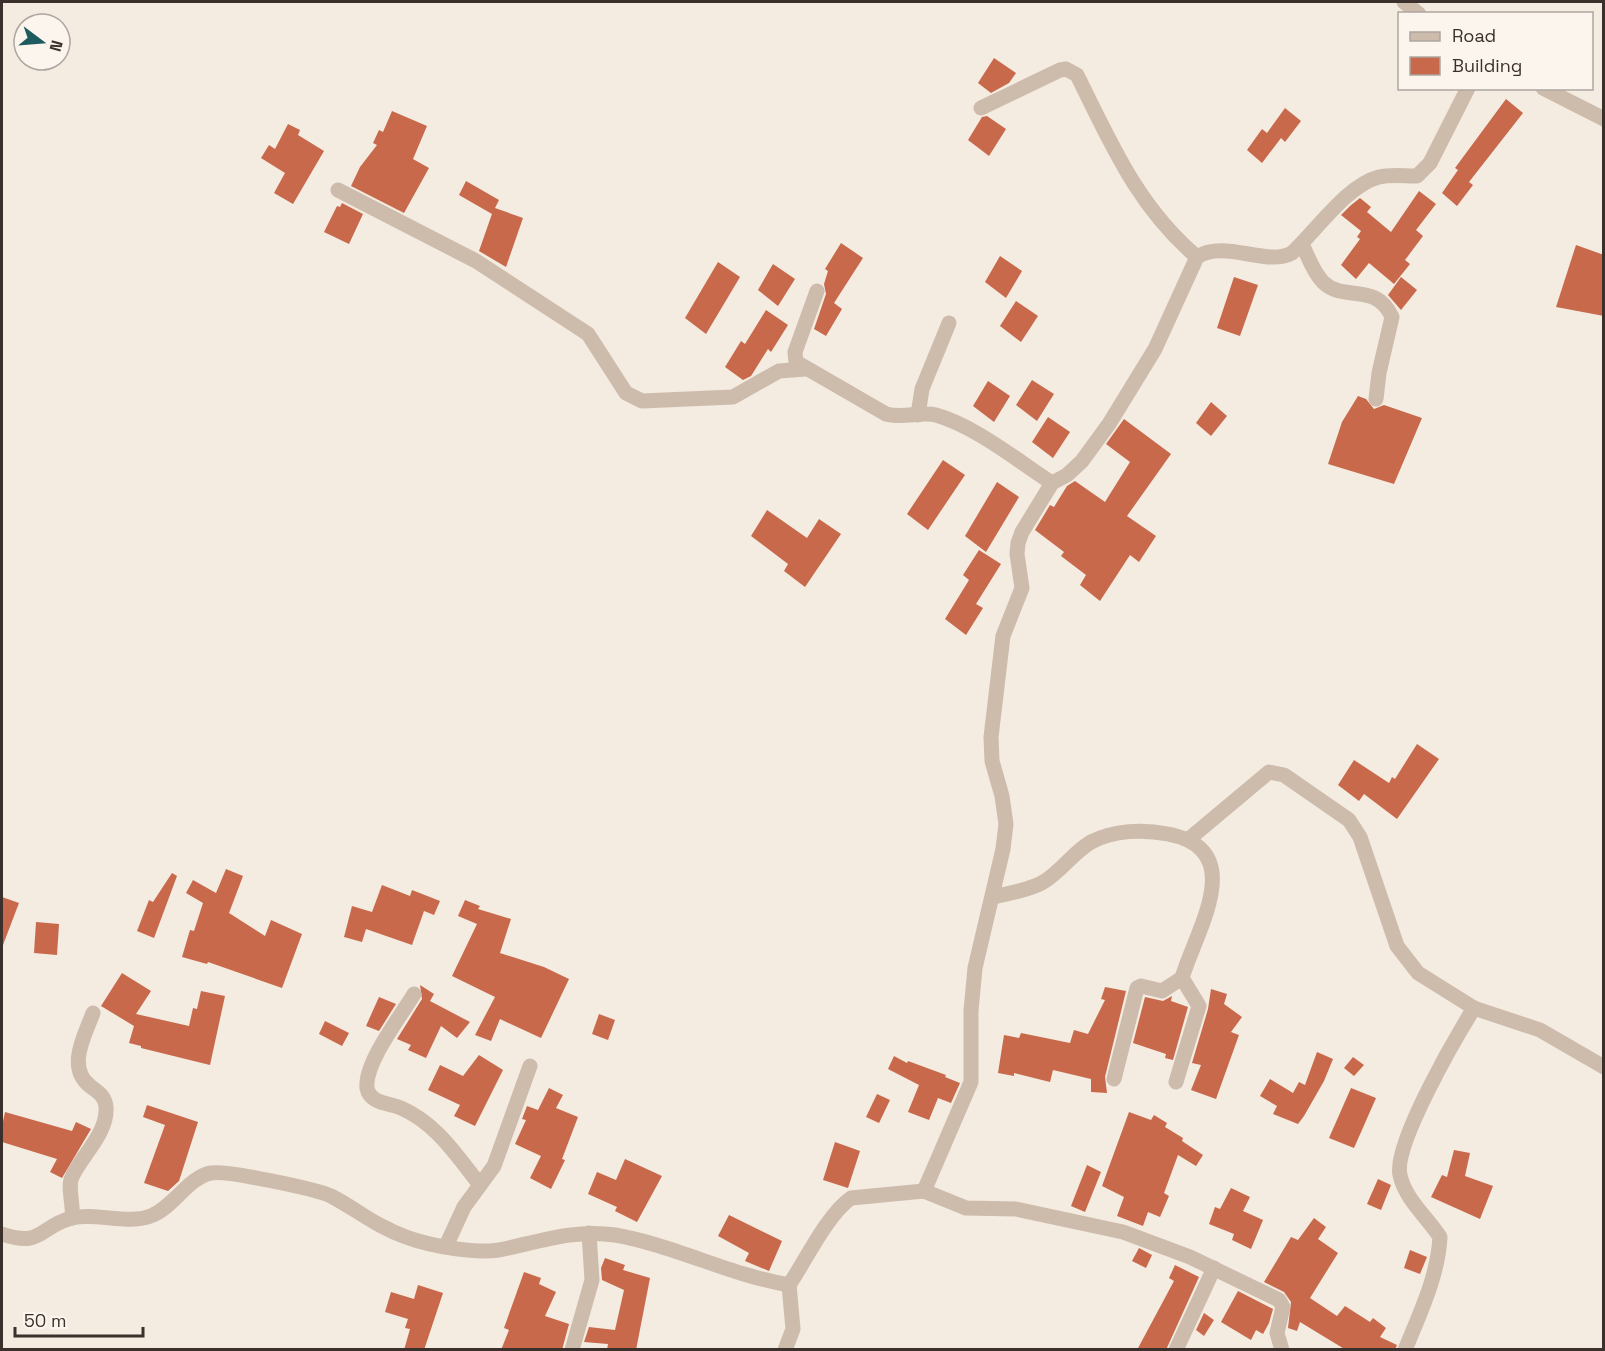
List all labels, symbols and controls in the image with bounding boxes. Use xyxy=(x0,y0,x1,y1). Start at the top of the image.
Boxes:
north arrow xyxy=(12,12,72,72)
legend xyxy=(1398,12,1593,90)
text: Road xyxy=(1452,24,1496,47)
text: N xyxy=(44,38,68,54)
text: Building xyxy=(1452,54,1522,77)
scale bar xyxy=(15,1300,142,1338)
text: 50 m xyxy=(24,1309,66,1332)

